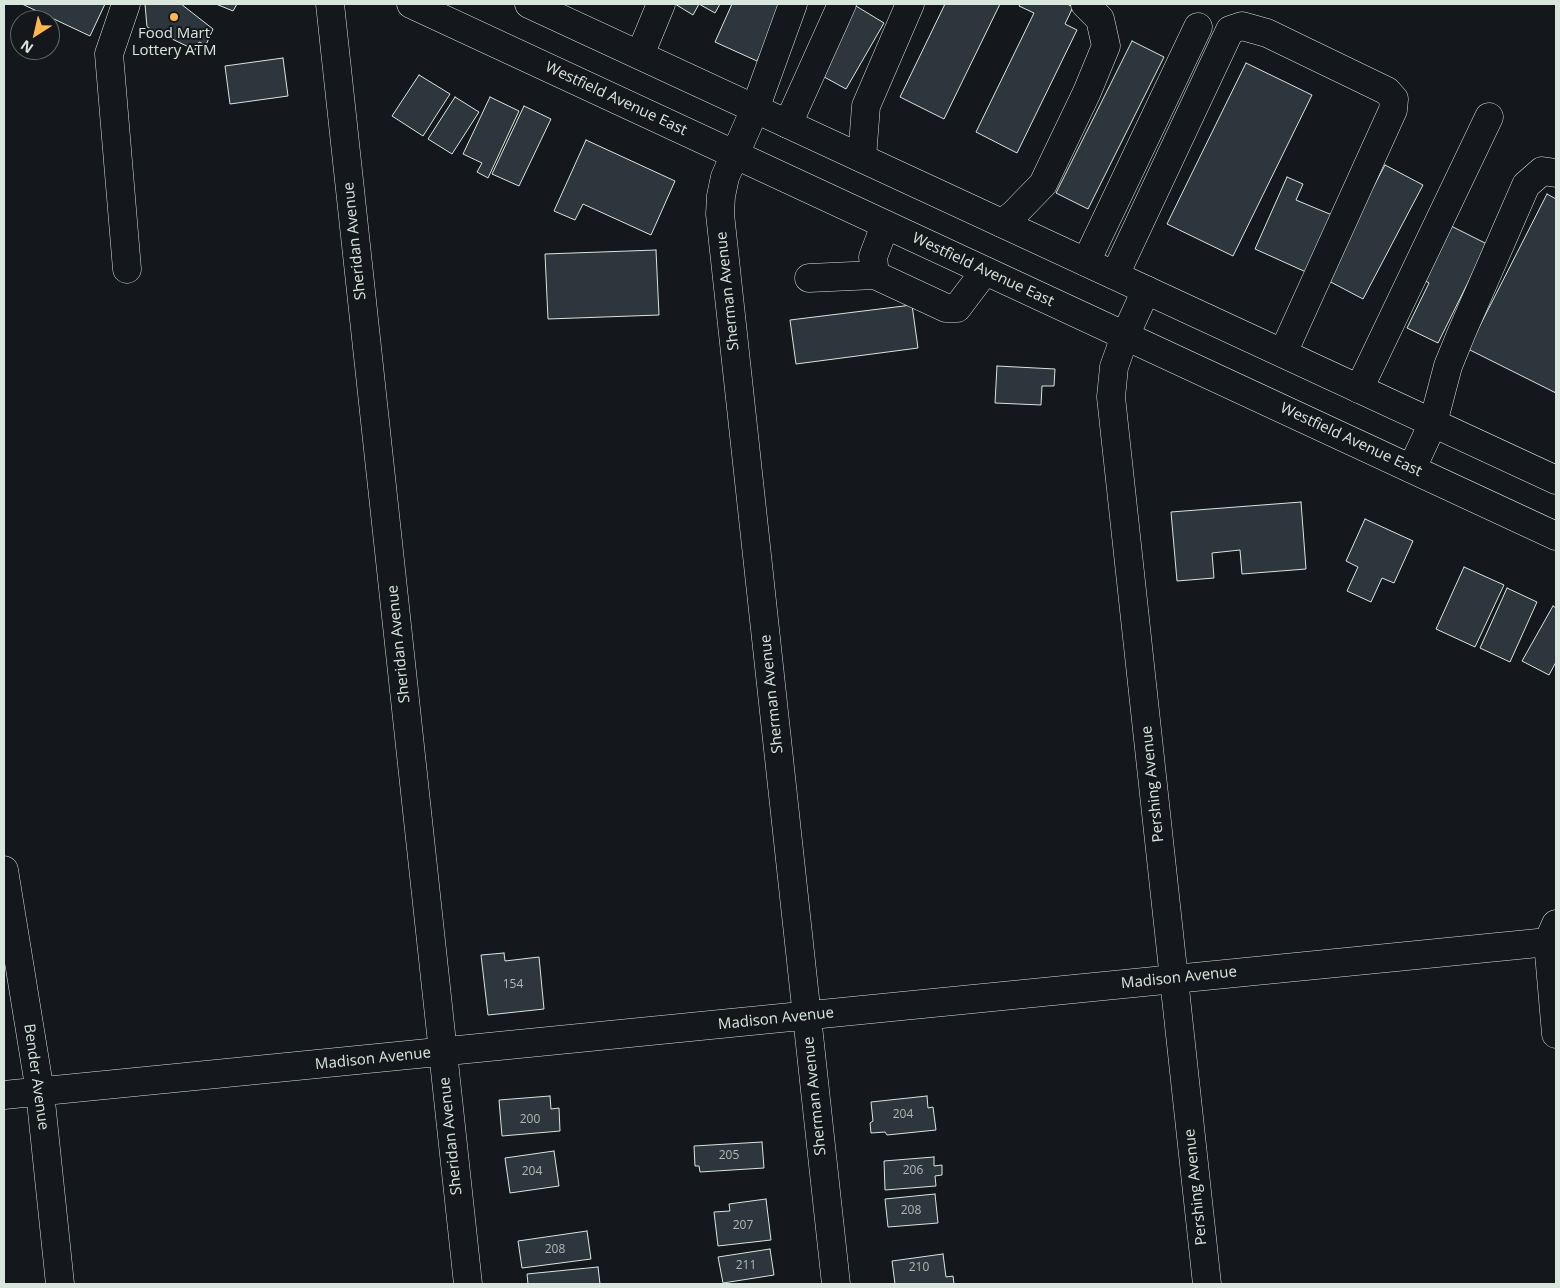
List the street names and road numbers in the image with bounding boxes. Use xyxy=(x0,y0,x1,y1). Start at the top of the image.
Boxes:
street label: Westfield Avenue East xyxy=(542,58,690,140)
street label: Sheridan Avenue xyxy=(340,181,370,301)
street label: Westfield Avenue East xyxy=(909,229,1057,311)
street label: Sherman Avenue xyxy=(713,231,743,351)
street label: Westfield Avenue East xyxy=(1277,399,1425,481)
street label: Sheridan Avenue xyxy=(384,584,414,704)
street label: Sherman Avenue xyxy=(757,634,787,754)
street label: Pershing Avenue xyxy=(1138,725,1168,843)
street label: Madison Avenue xyxy=(1120,963,1238,993)
street label: Madison Avenue xyxy=(717,1004,835,1034)
street label: Bender Avenue xyxy=(20,1023,52,1131)
street label: Sherman Avenue xyxy=(800,1036,830,1156)
street label: Madison Avenue xyxy=(314,1044,432,1074)
street label: Sheridan Avenue xyxy=(436,1076,466,1196)
street label: Pershing Avenue xyxy=(1181,1128,1211,1246)

